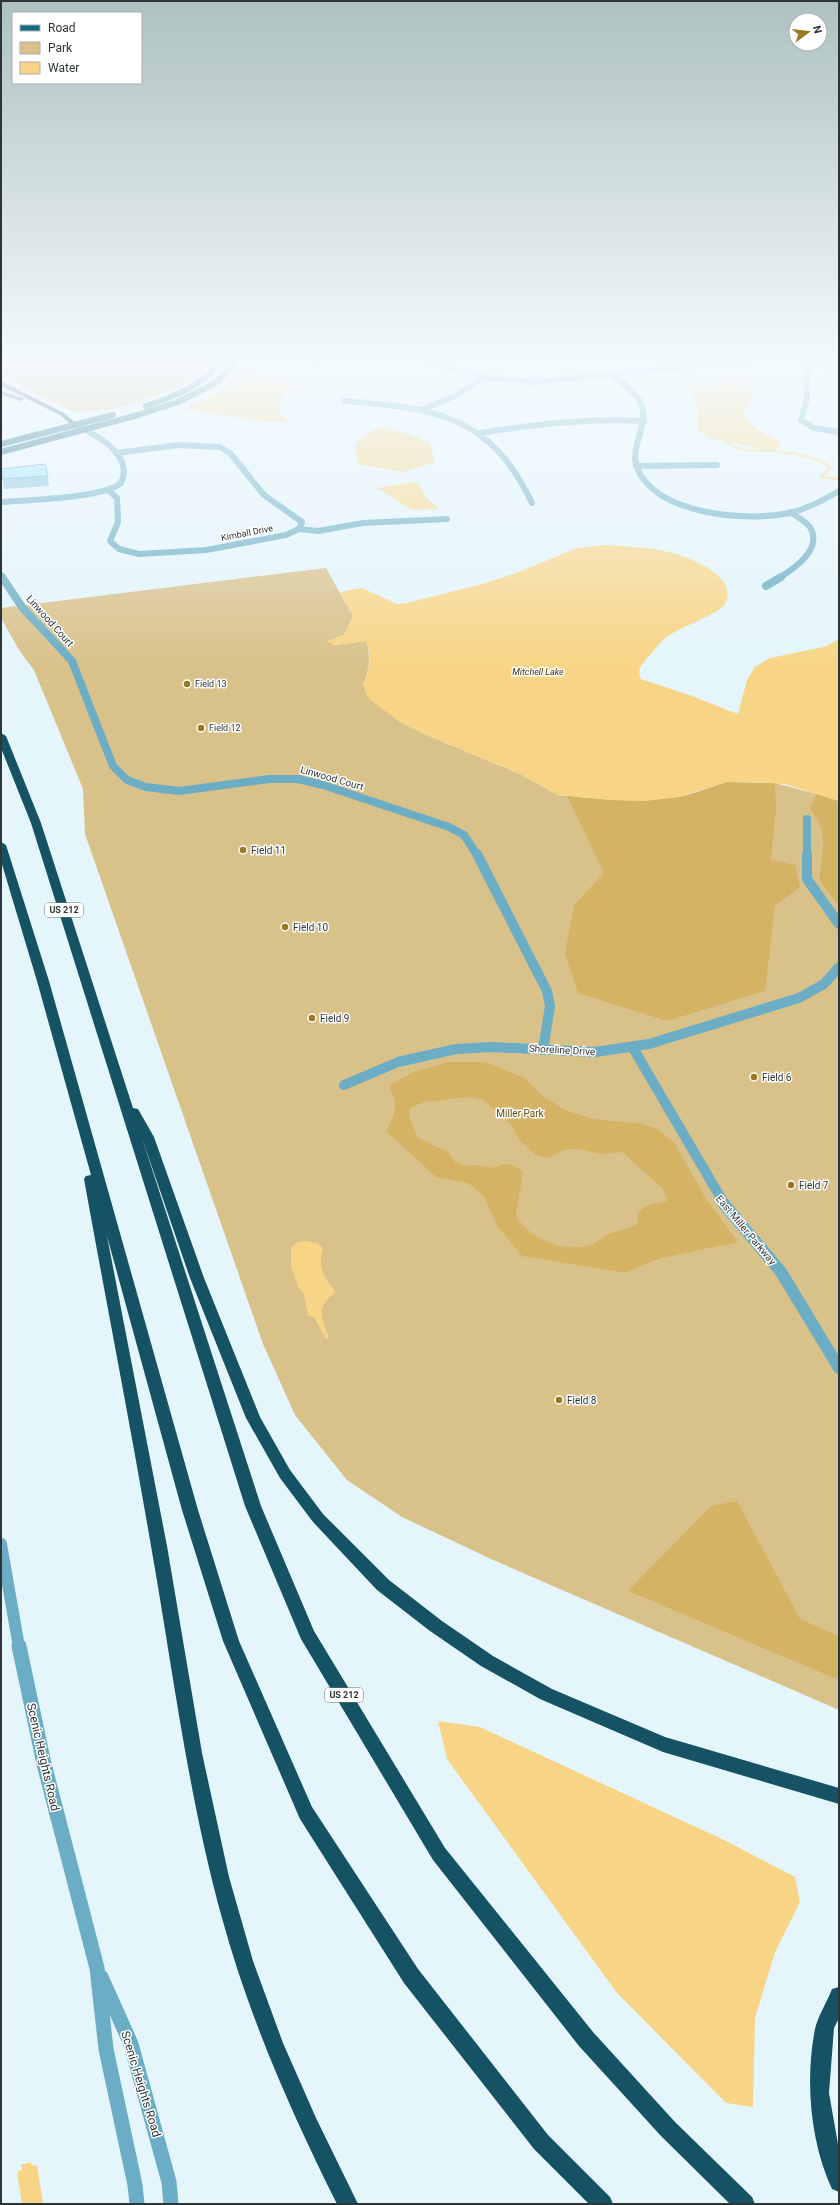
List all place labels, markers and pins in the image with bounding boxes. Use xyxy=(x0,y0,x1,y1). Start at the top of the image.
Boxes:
marker: Field 13 xyxy=(182,679,192,689)
place label: Field 13 xyxy=(195,679,227,689)
marker: Field 12 xyxy=(196,723,206,733)
place label: Field 12 xyxy=(209,723,241,733)
marker: Field 11 xyxy=(238,845,248,855)
place label: Field 11 xyxy=(251,845,286,856)
marker: Field 10 xyxy=(280,922,290,932)
place label: Field 10 xyxy=(293,922,328,933)
marker: Field 9 xyxy=(307,1013,317,1023)
place label: Field 9 xyxy=(320,1013,349,1024)
marker: Field 6 xyxy=(749,1072,759,1082)
place label: Field 6 xyxy=(762,1072,792,1083)
marker: Field 7 xyxy=(786,1180,796,1190)
place label: Field 7 xyxy=(799,1180,829,1191)
marker: Field 8 xyxy=(554,1395,564,1405)
place label: Field 8 xyxy=(567,1395,597,1406)

